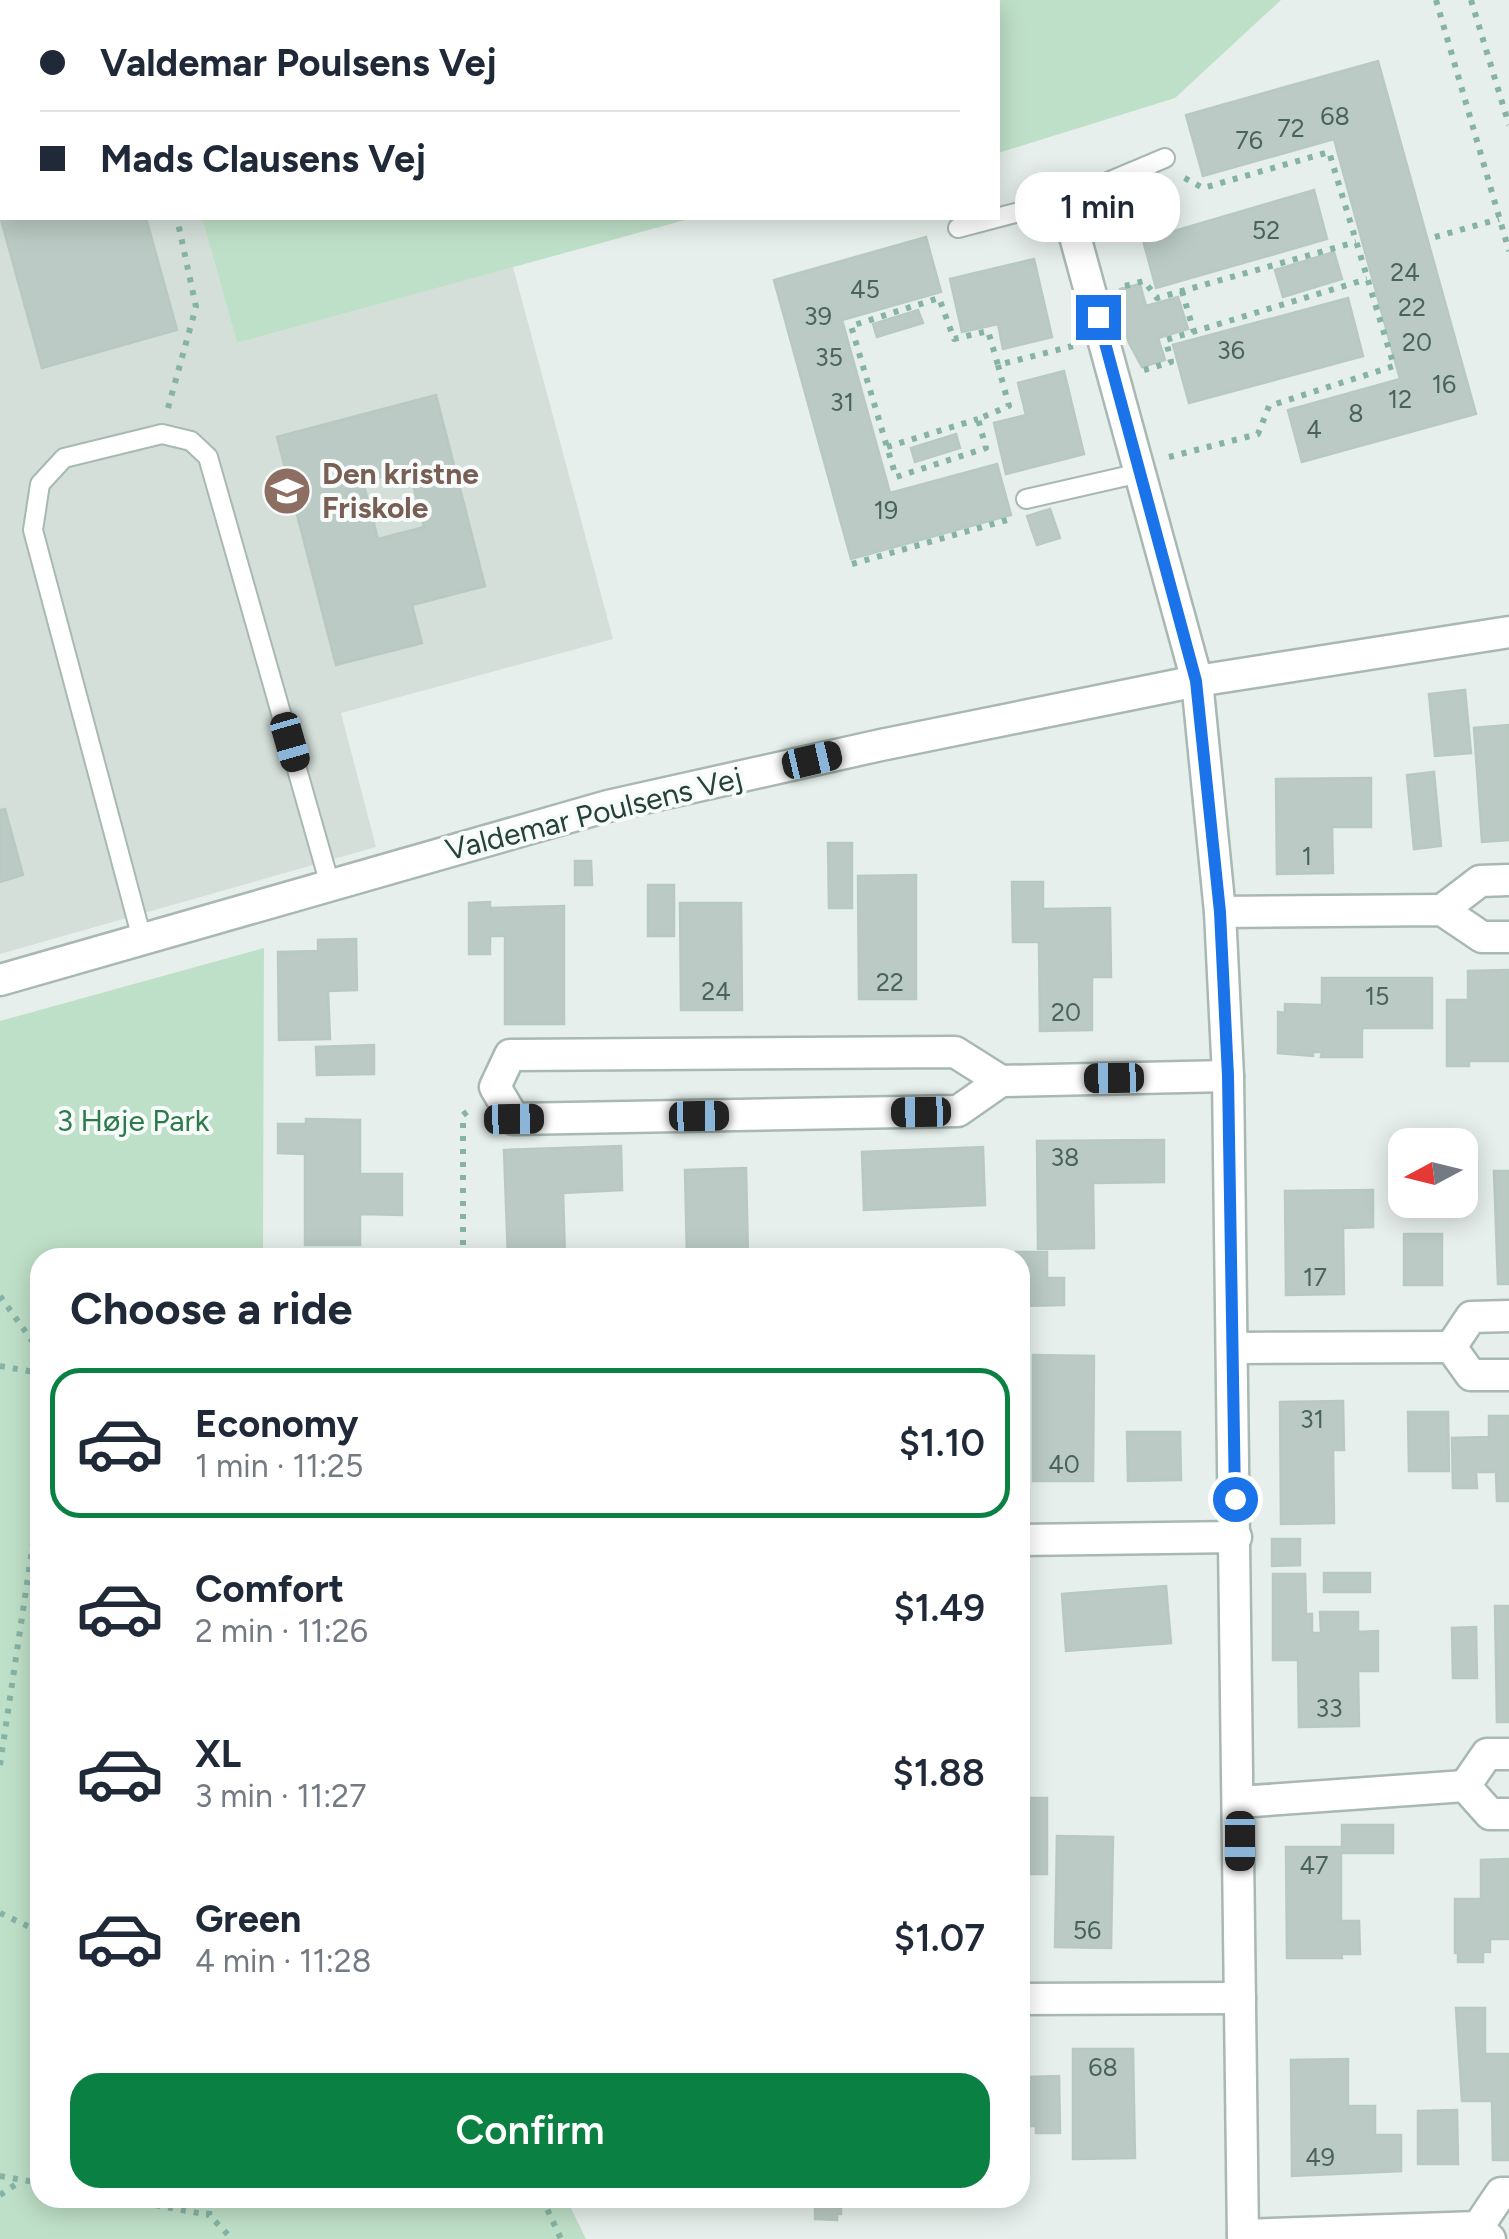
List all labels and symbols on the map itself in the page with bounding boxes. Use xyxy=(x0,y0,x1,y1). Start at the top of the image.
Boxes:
house number: 68 xyxy=(1320,101,1350,131)
house number: 72 xyxy=(1277,113,1305,143)
house number: 76 xyxy=(1235,125,1263,155)
callout: 1 min xyxy=(1016,172,1180,242)
house number: 52 xyxy=(1252,215,1280,245)
house number: 24 xyxy=(1390,257,1420,287)
house number: 45 xyxy=(850,274,880,304)
house number: 22 xyxy=(1398,292,1426,322)
route end xyxy=(1076,295,1121,340)
house number: 39 xyxy=(804,301,832,331)
house number: 20 xyxy=(1402,327,1432,357)
house number: 36 xyxy=(1217,335,1245,365)
house number: 35 xyxy=(815,342,843,372)
house number: 16 xyxy=(1432,369,1456,399)
house number: 12 xyxy=(1388,384,1412,414)
house number: 31 xyxy=(830,387,854,417)
house number: 8 xyxy=(1348,398,1364,428)
house number: 4 xyxy=(1306,414,1322,444)
place label: Den kristne Friskole xyxy=(322,455,479,526)
school or university icon: Den kristne Friskole xyxy=(261,465,313,517)
house number: 19 xyxy=(874,495,898,525)
car xyxy=(267,709,313,775)
car xyxy=(779,739,845,781)
street label: Valdemar Poulsens Vej xyxy=(442,759,746,868)
house number: 1 xyxy=(1302,841,1312,871)
house number: 22 xyxy=(876,967,904,997)
house number: 24 xyxy=(701,976,731,1006)
house number: 15 xyxy=(1365,981,1389,1011)
house number: 20 xyxy=(1051,997,1081,1027)
car xyxy=(1084,1062,1144,1094)
car xyxy=(891,1096,951,1128)
car xyxy=(669,1100,729,1132)
park label: 3 Høje Park xyxy=(57,1102,210,1139)
car xyxy=(484,1103,544,1135)
north arrow xyxy=(1388,1128,1478,1218)
house number: 38 xyxy=(1051,1142,1079,1172)
house number: 17 xyxy=(1303,1262,1327,1292)
house number: 31 xyxy=(1300,1404,1324,1434)
house number: 40 xyxy=(1048,1449,1080,1479)
route start xyxy=(1213,1477,1258,1522)
house number: 33 xyxy=(1315,1693,1343,1723)
car xyxy=(1225,1811,1255,1871)
house number: 47 xyxy=(1300,1850,1328,1880)
house number: 56 xyxy=(1073,1915,1101,1945)
house number: 68 xyxy=(1088,2052,1118,2082)
house number: 49 xyxy=(1305,2142,1335,2172)

